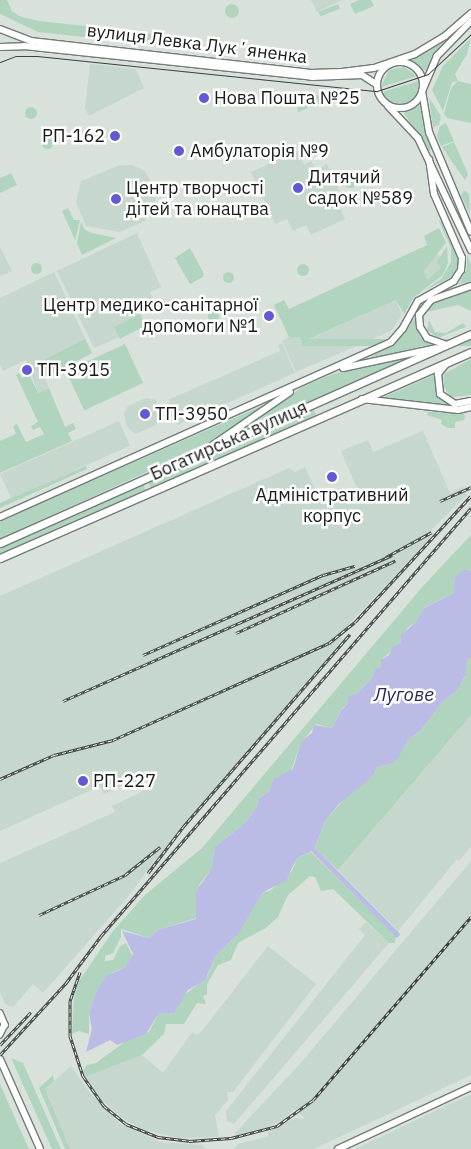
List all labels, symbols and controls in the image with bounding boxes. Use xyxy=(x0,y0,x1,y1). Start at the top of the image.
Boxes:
street label: вулиця Левка Лукʼяненка xyxy=(86,20,308,68)
place label: Нова Пошта №25 xyxy=(214,87,360,109)
marker: Нова Пошта №25 xyxy=(198,92,210,104)
place label: РП-162 xyxy=(42,125,105,147)
marker: РП-162 xyxy=(109,130,121,142)
place label: Амбулаторія №9 xyxy=(190,140,329,162)
marker: Амбулаторія №9 xyxy=(172,144,186,158)
place label: Дитячий садок №589 xyxy=(308,167,413,210)
place label: Центр творчості дітей та юнацтва xyxy=(126,178,269,220)
marker: Дитячий садок №589 xyxy=(292,182,304,194)
marker: Центр творчості дітей та юнацтва xyxy=(110,193,122,205)
place label: Центр медико-санітарної допомоги №1 xyxy=(43,295,258,338)
marker: Центр медико-санітарної допомоги №1 xyxy=(262,309,276,323)
place label: ТП-3915 xyxy=(37,359,110,381)
marker: ТП-3915 xyxy=(21,364,33,376)
street label: Богатирська вулиця xyxy=(147,397,311,485)
place label: ТП-3950 xyxy=(155,403,228,425)
marker: ТП-3950 xyxy=(139,408,151,420)
marker: Адміністративний корпус xyxy=(326,471,338,483)
place label: Адміністративний корпус xyxy=(256,485,408,528)
water label: Лугове xyxy=(374,684,434,706)
place label: РП-227 xyxy=(93,770,156,792)
marker: РП-227 xyxy=(77,775,89,787)

